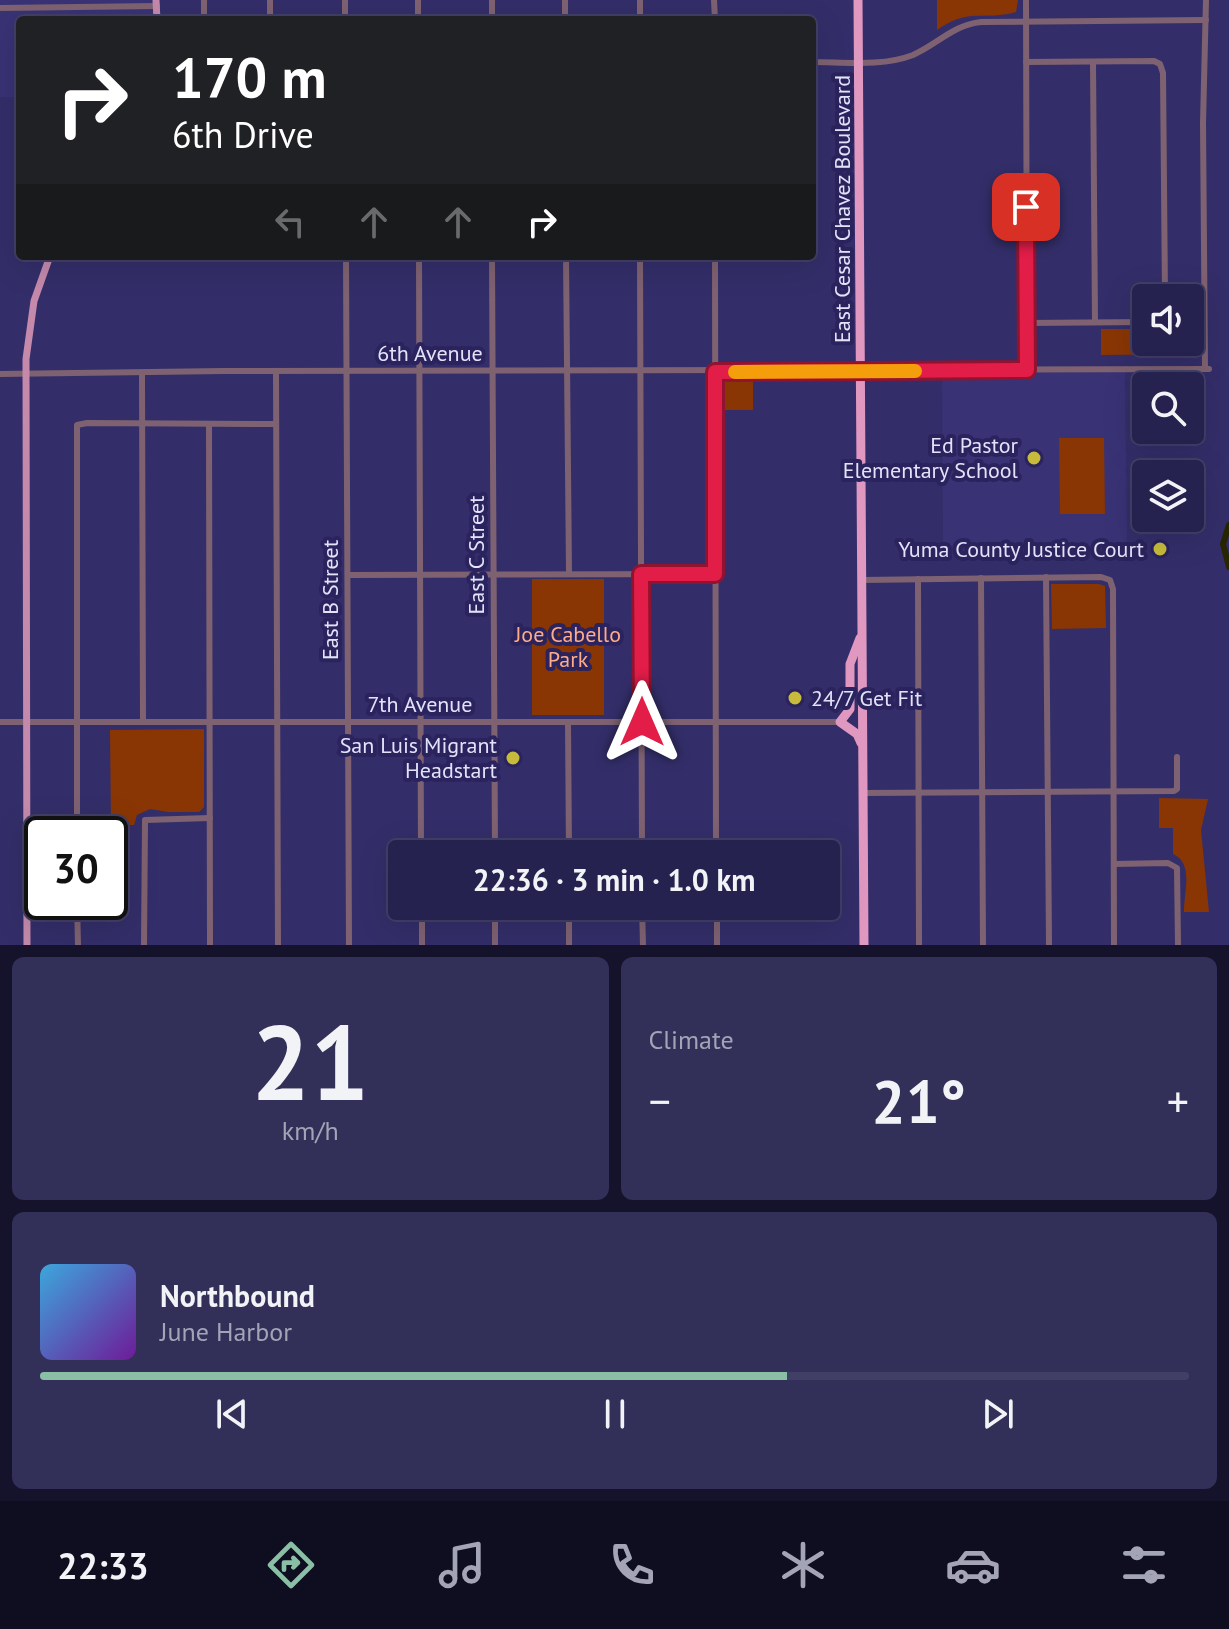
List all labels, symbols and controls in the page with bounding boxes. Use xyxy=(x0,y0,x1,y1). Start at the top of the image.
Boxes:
text: 170 m xyxy=(172,41,327,113)
icon: right xyxy=(40,48,144,152)
street label: East Cesar Chavez Boulevard xyxy=(828,75,856,343)
text: 6th Drive xyxy=(172,111,314,158)
pin xyxy=(992,173,1060,241)
icon: arrive xyxy=(1004,185,1048,229)
icon: left xyxy=(268,200,312,244)
icon: ahead xyxy=(352,200,396,244)
icon: ahead xyxy=(436,200,480,244)
icon: right xyxy=(520,200,564,244)
map controls xyxy=(1132,284,1204,532)
button: sound xyxy=(1132,284,1204,356)
street label: 6th Avenue xyxy=(377,339,483,367)
button: search xyxy=(1132,372,1204,444)
place label: Ed Pastor Elementary School xyxy=(843,431,1019,484)
marker: Ed Pastor Elementary School xyxy=(1025,449,1043,467)
button: layers xyxy=(1132,460,1204,532)
street label: East C Street xyxy=(462,495,490,615)
place label: Yuma County Justice Court xyxy=(898,535,1145,563)
street label: East B Street xyxy=(316,539,344,660)
marker: Yuma County Justice Court xyxy=(1151,540,1169,558)
park label: Joe Cabello Park xyxy=(514,620,621,673)
position arrow xyxy=(600,680,684,764)
place label: 24/7 Get Fit xyxy=(811,684,923,712)
marker: 24/7 Get Fit xyxy=(786,689,804,707)
street label: 7th Avenue xyxy=(368,690,472,718)
place label: San Luis Migrant Headstart xyxy=(340,731,498,784)
marker: San Luis Migrant Headstart xyxy=(504,749,522,767)
speed limit sign: 30 xyxy=(24,816,128,920)
text: 22:36 · 3 min · 1.0 km xyxy=(473,860,755,899)
text: 21 xyxy=(251,994,369,1129)
text: Climate xyxy=(649,1023,734,1056)
text: 21° xyxy=(872,1062,966,1140)
text: − xyxy=(649,1072,671,1129)
text: + xyxy=(1167,1072,1189,1129)
text: km/h xyxy=(282,1114,339,1147)
text: Northbound xyxy=(160,1276,315,1315)
text: June Harbor xyxy=(160,1315,292,1348)
icon: previous xyxy=(210,1392,254,1436)
icon: pause xyxy=(593,1392,637,1436)
icon: next xyxy=(976,1392,1020,1436)
icon: directions xyxy=(263,1537,319,1593)
icon: music xyxy=(434,1537,490,1593)
icon: phone xyxy=(604,1537,660,1593)
icon: climate xyxy=(775,1537,831,1593)
icon: car xyxy=(945,1537,1001,1593)
icon: filters xyxy=(1116,1537,1172,1593)
text: 22:33 xyxy=(57,1542,149,1589)

